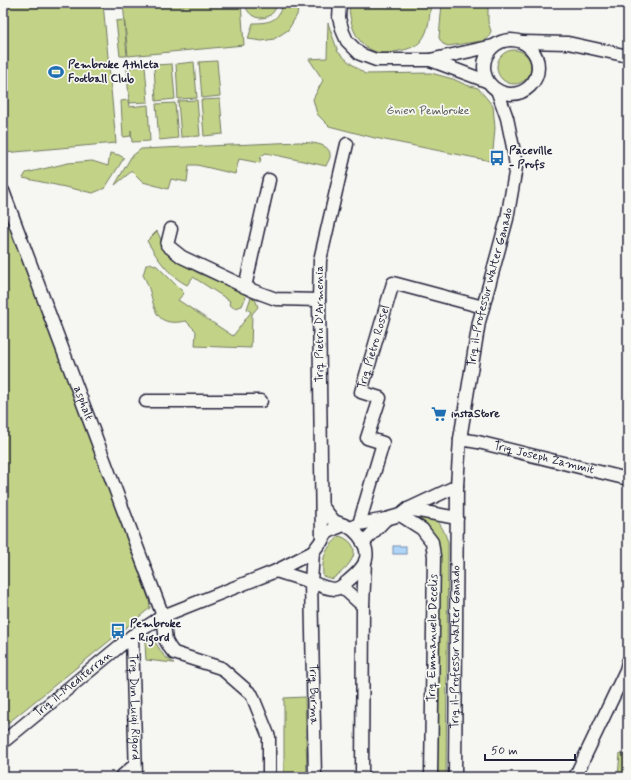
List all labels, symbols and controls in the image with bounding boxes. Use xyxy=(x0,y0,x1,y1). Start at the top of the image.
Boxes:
place label: Pembroke Athleta Football Club xyxy=(68,57,159,87)
sports icon: Pembroke Athleta Football Club xyxy=(47,63,65,81)
park label: Ġnien Pembroke xyxy=(387,103,470,119)
place label: Paceville - Profs xyxy=(509,143,553,173)
bus stop icon: Paceville - Profs xyxy=(488,149,506,167)
street label: Triq il-Professur Walter Ganado xyxy=(464,207,517,368)
street label: Triq Pietru D'Armenia xyxy=(312,265,328,383)
street label: Triq Pietro Rossel xyxy=(354,303,394,391)
street label: asphalt xyxy=(69,384,97,423)
supermarket icon: instaStore xyxy=(430,405,448,423)
place label: instaStore xyxy=(451,406,500,422)
street label: Triq Joseph Zammit xyxy=(492,438,596,478)
street label: Triq il-Professur Walter Ganado xyxy=(447,565,464,729)
street label: Triq Emmanuele Decelis xyxy=(424,573,442,702)
place label: Pembroke - Rigord xyxy=(130,616,181,647)
bus stop icon: Pembroke - Rigord xyxy=(109,622,127,640)
street label: Triq il-Mediterran xyxy=(31,647,116,721)
street label: Triq Dun Luigi Rigord xyxy=(125,654,144,760)
street label: Triq Burma xyxy=(305,664,322,726)
scale bar xyxy=(485,736,575,762)
text: 50 m xyxy=(491,743,518,759)

